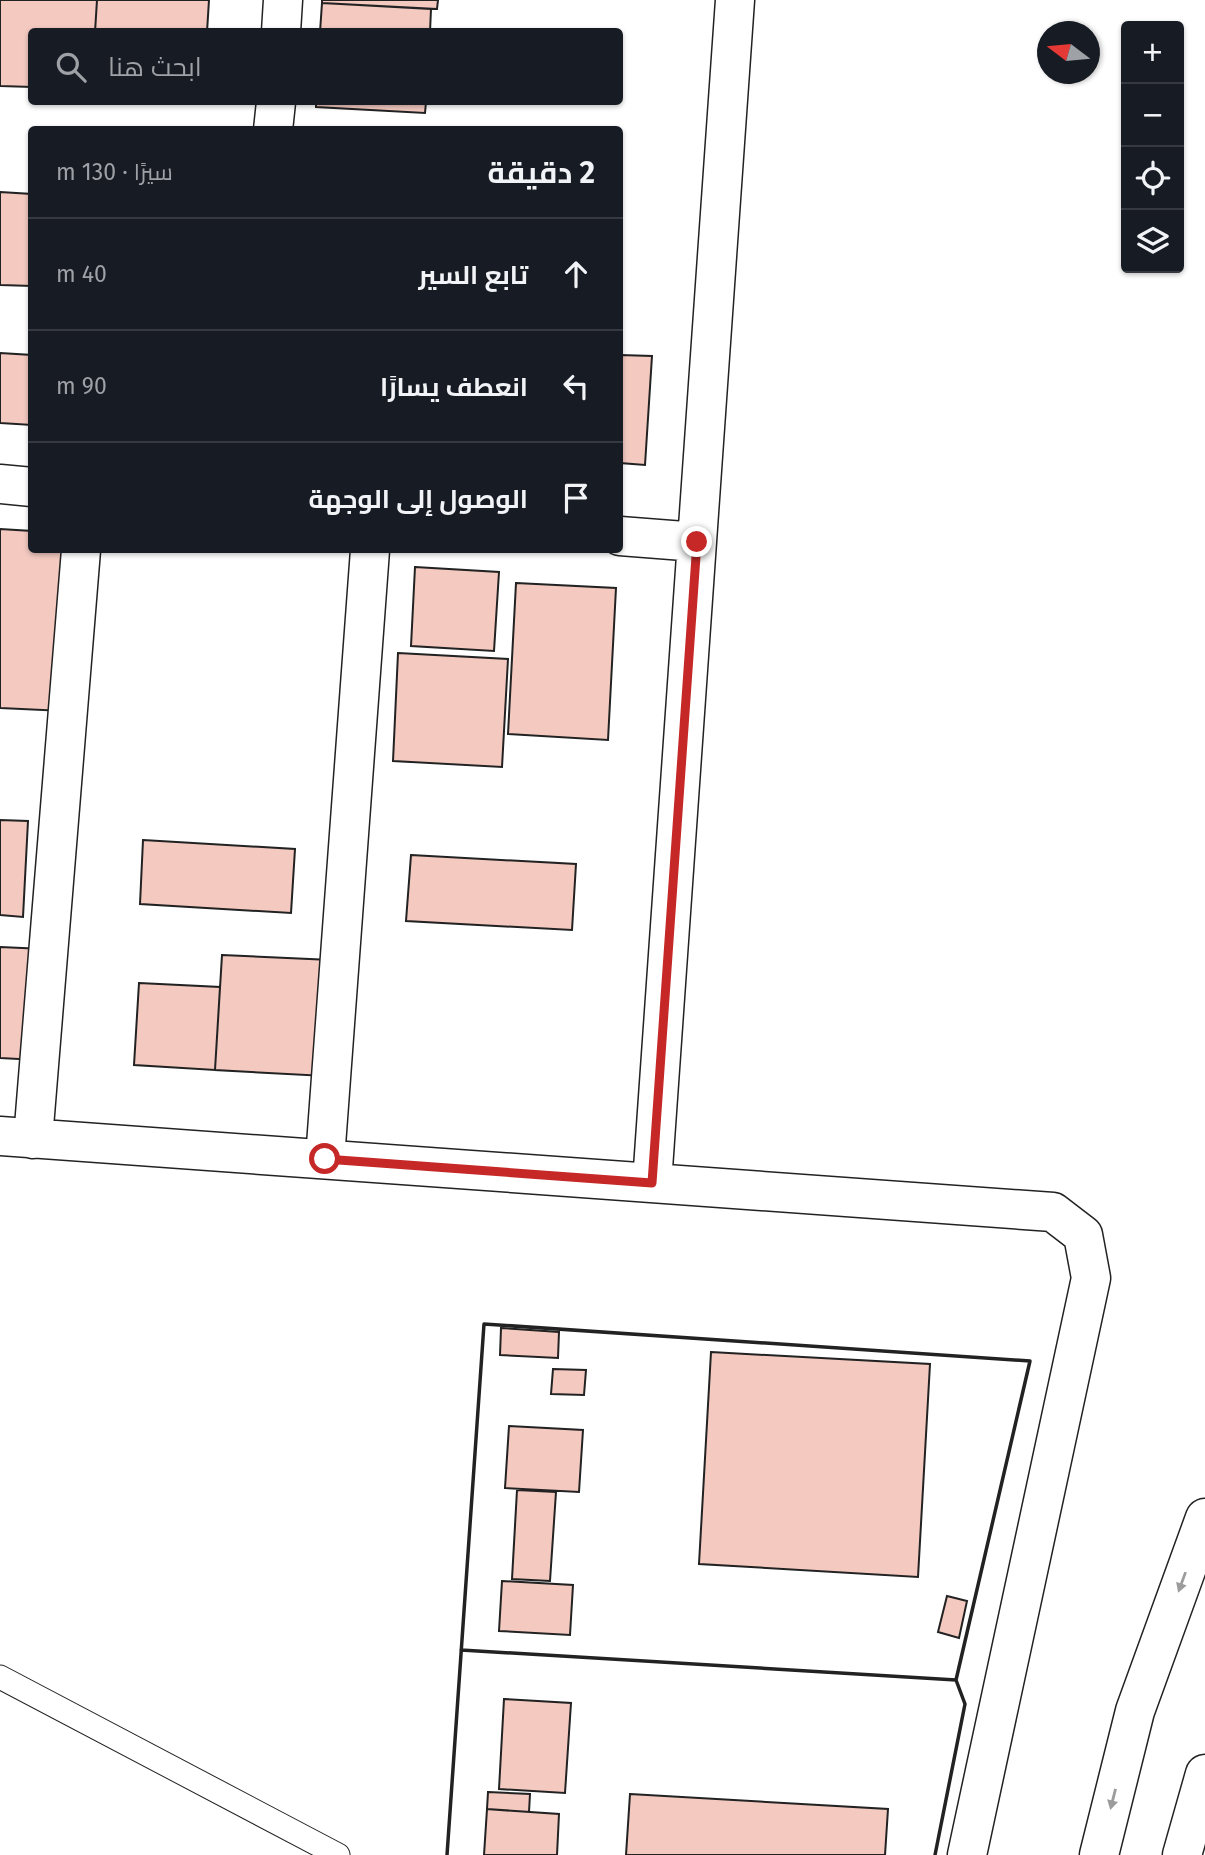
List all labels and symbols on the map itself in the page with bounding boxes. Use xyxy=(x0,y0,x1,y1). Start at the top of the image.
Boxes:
north arrow xyxy=(1037,21,1100,84)
route end xyxy=(681,526,712,557)
route start xyxy=(309,1143,340,1174)
one-way arrow xyxy=(1176,1572,1187,1593)
one-way arrow xyxy=(1107,1788,1118,1810)

